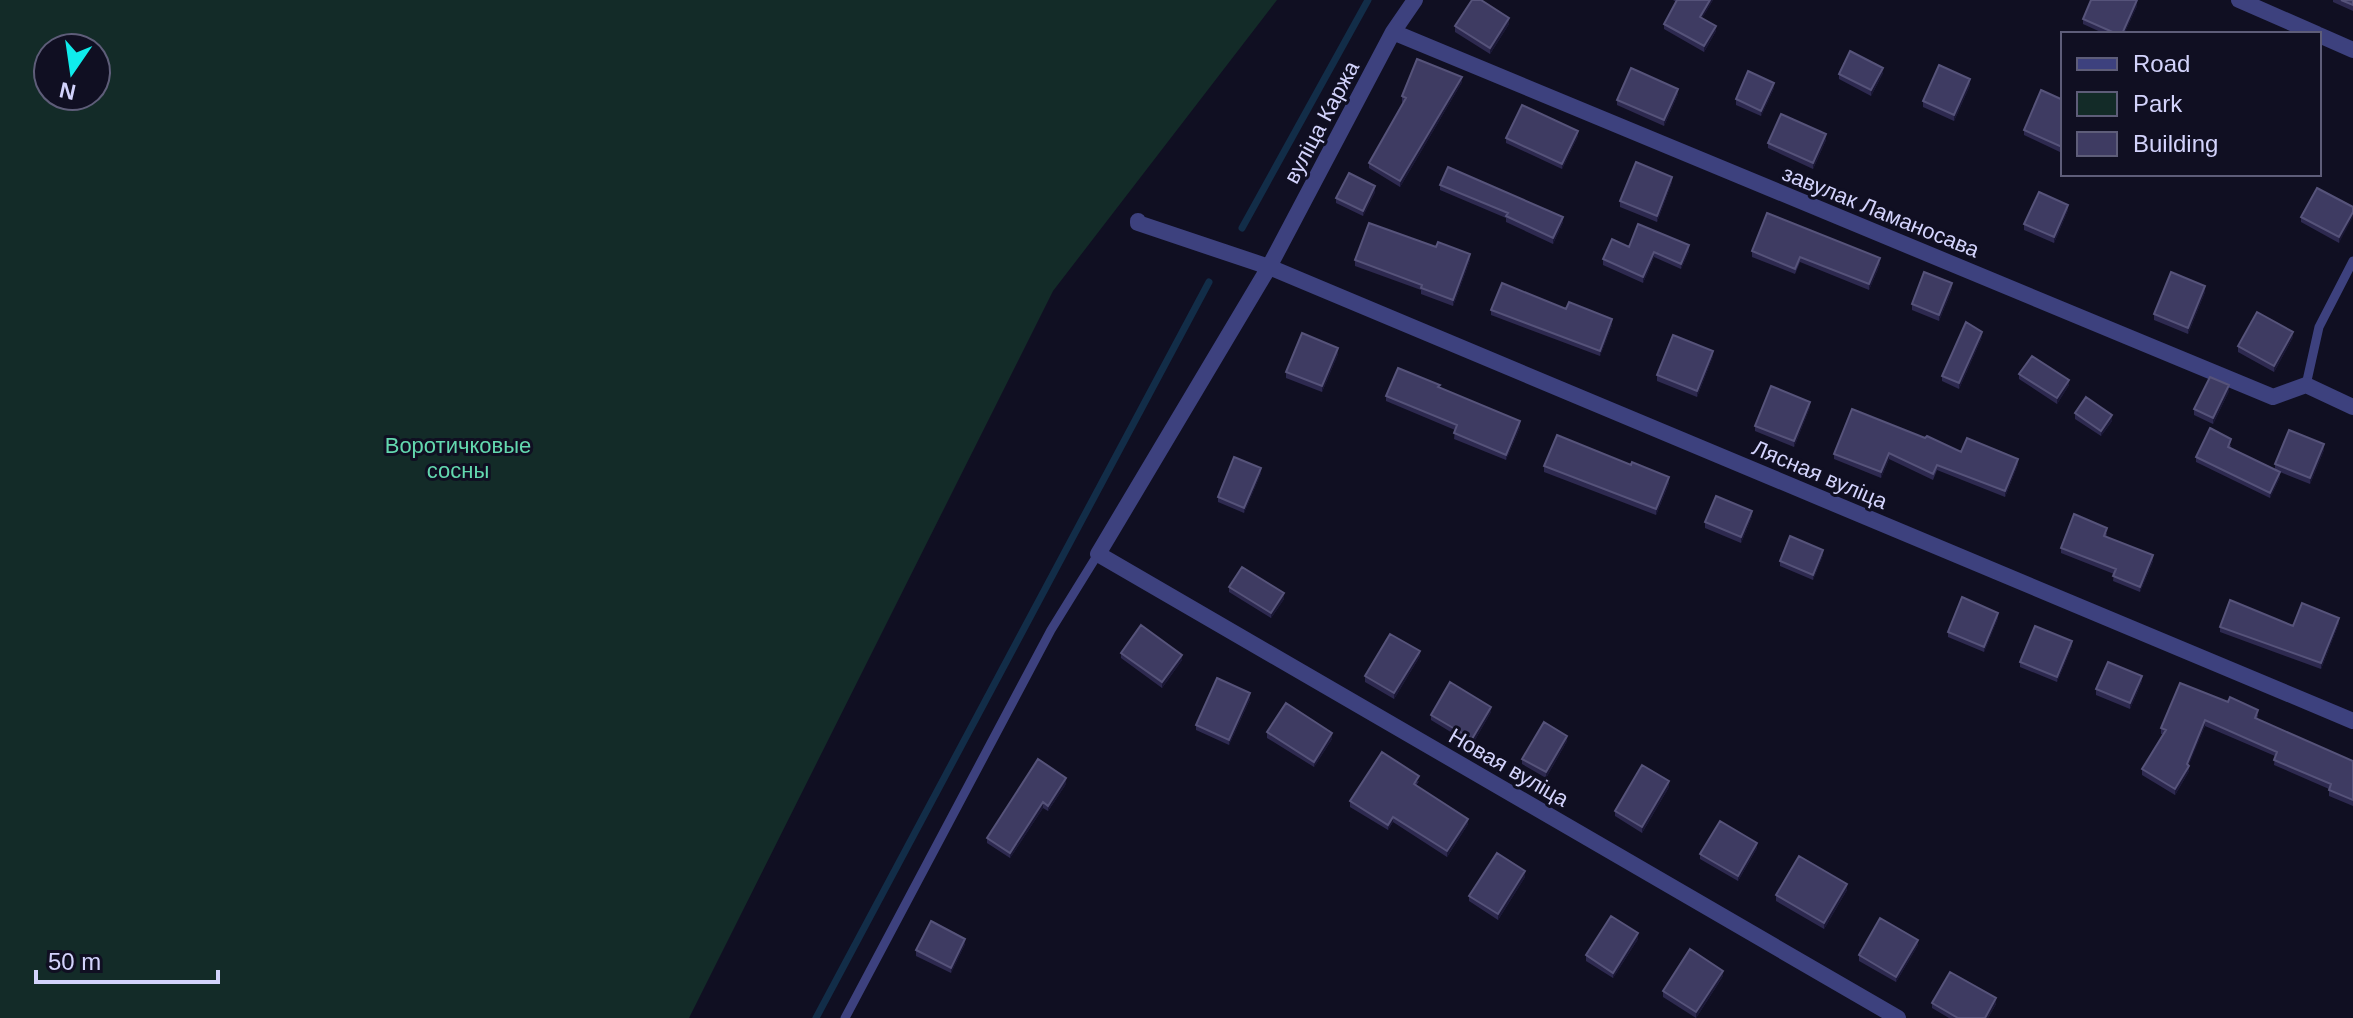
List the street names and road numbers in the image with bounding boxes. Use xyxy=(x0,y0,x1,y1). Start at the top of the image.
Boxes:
street label: вуліца Каржа xyxy=(1279,56,1364,188)
street label: завулак Ламаносава xyxy=(1779,161,1984,263)
street label: Лясная вуліца xyxy=(1749,435,1892,514)
street label: Новая вуліца xyxy=(1444,723,1574,812)

